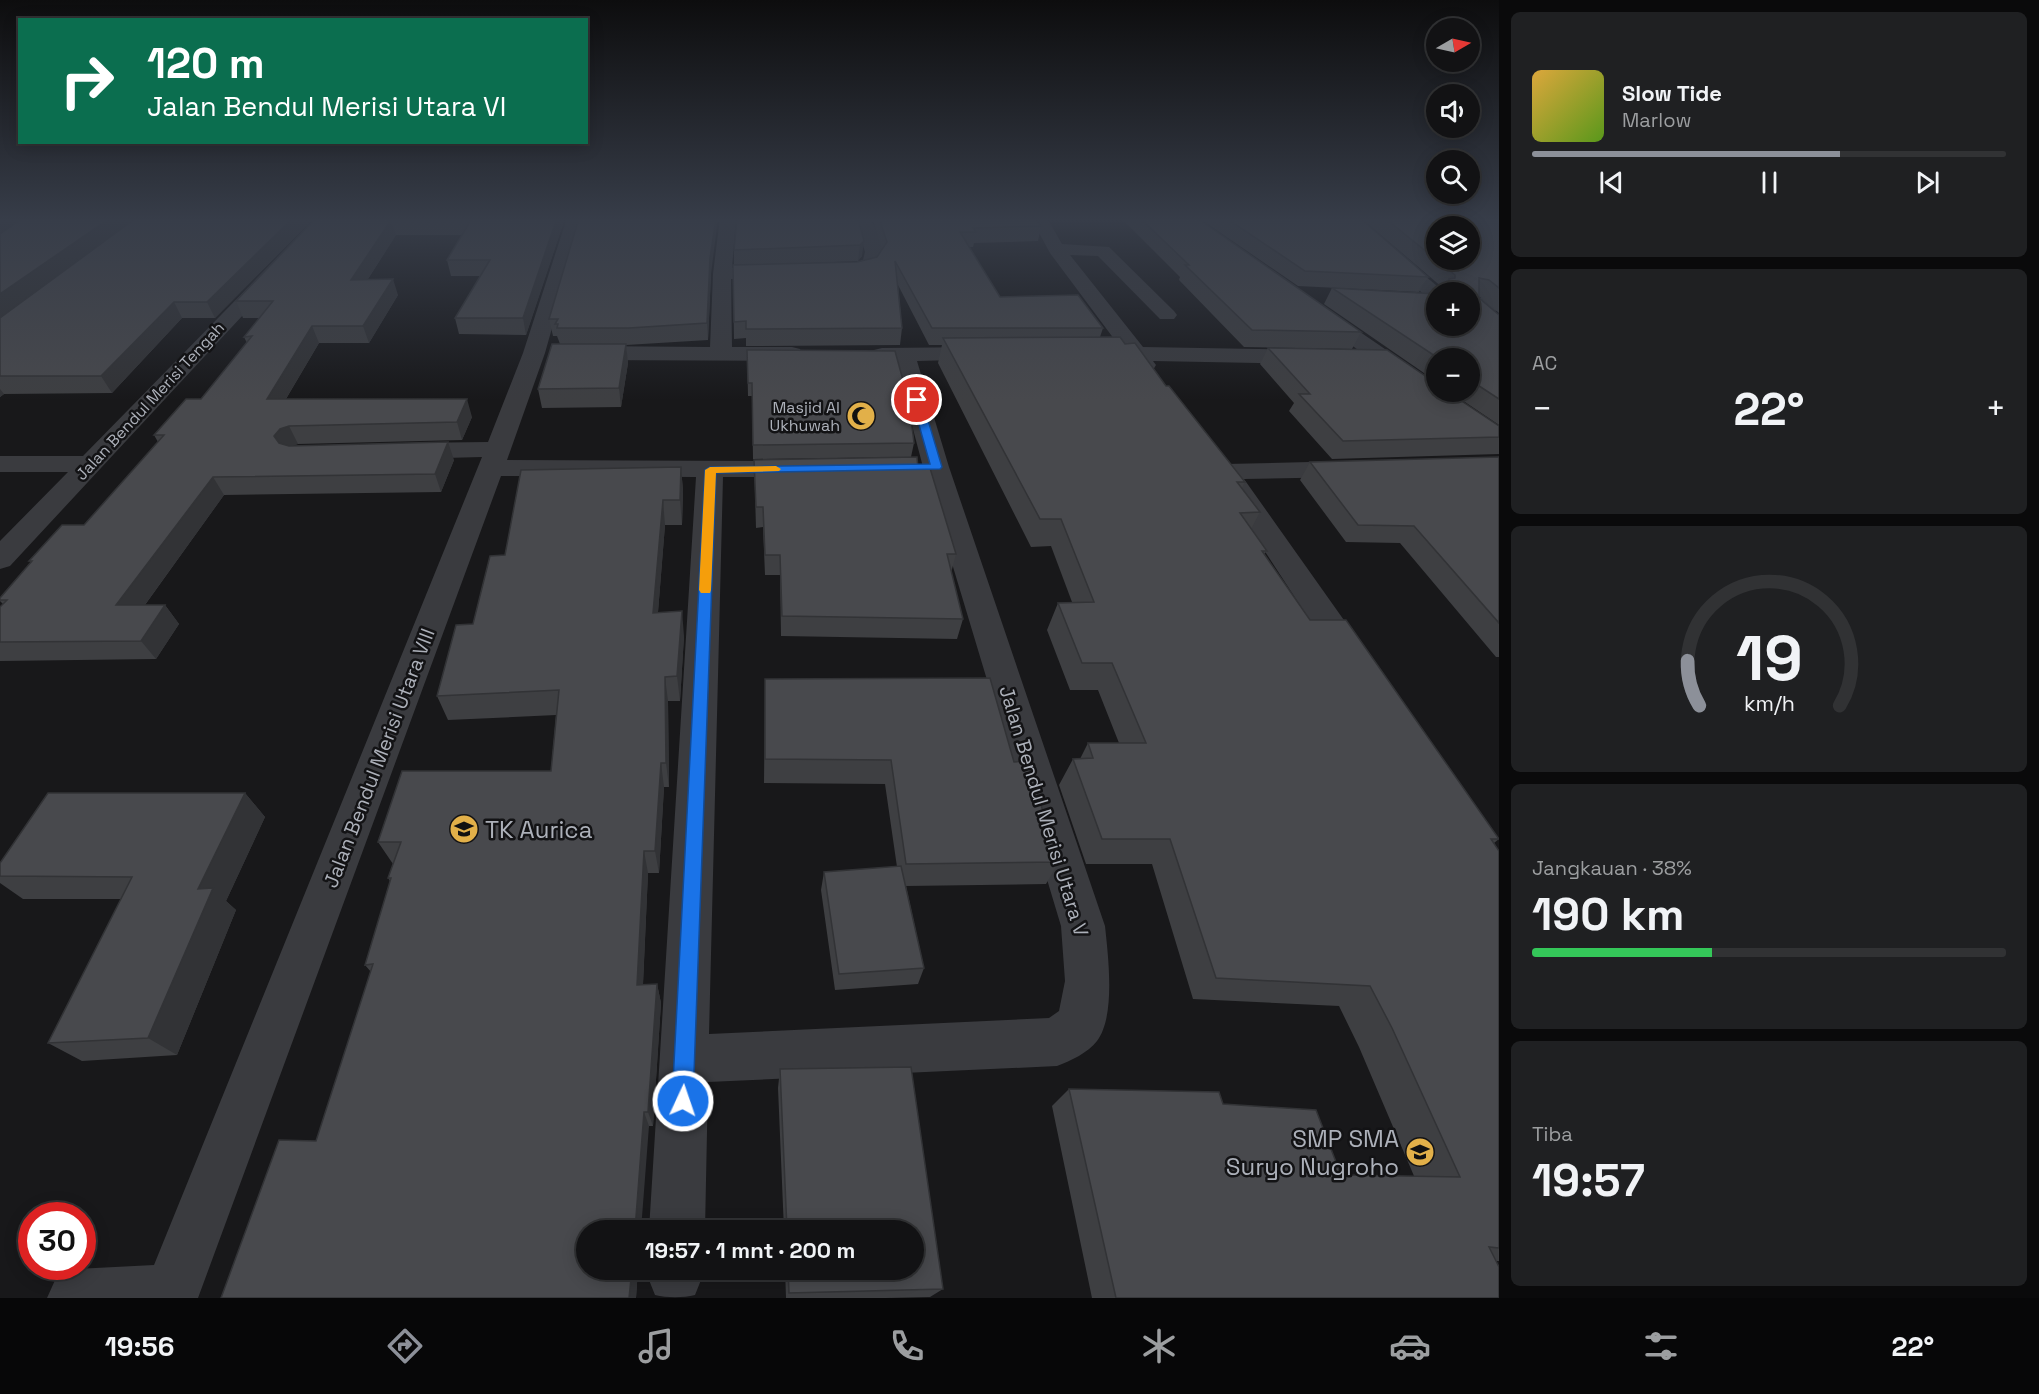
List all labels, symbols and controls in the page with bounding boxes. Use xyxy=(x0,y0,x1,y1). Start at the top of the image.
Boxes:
north arrow xyxy=(1426,18,1480,72)
map controls xyxy=(1426,18,1480,402)
text: 120 m xyxy=(147,37,265,90)
icon: right xyxy=(48,42,126,120)
text: Slow Tide xyxy=(1622,79,1722,107)
button: sound xyxy=(1426,84,1480,138)
text: Jalan Bendul Merisi Utara VI xyxy=(147,89,506,124)
text: Marlow xyxy=(1622,107,1691,133)
button: search xyxy=(1426,150,1480,204)
icon: previous xyxy=(1595,166,1628,199)
icon: pause xyxy=(1753,166,1786,199)
icon: next xyxy=(1911,166,1944,199)
button: layers xyxy=(1426,216,1480,270)
button: + xyxy=(1426,282,1480,336)
street label: Jalan Bendul Merisi Tengah xyxy=(71,317,229,485)
button: − xyxy=(1426,348,1480,402)
text: AC xyxy=(1532,350,1557,376)
pin xyxy=(891,374,942,425)
text: 22° xyxy=(1733,381,1805,438)
icon: arrive xyxy=(900,383,933,416)
text: − xyxy=(1532,388,1552,430)
text: + xyxy=(1986,388,2006,430)
place label: Masjid Al Ukhuwah xyxy=(770,397,840,436)
mosque icon: Masjid Al Ukhuwah xyxy=(845,400,877,432)
text: 19 xyxy=(1736,619,1802,698)
street label: Jalan Bendul Merisi Utara VIII xyxy=(317,625,441,891)
street label: Jalan Bendul Merisi Utara V xyxy=(993,682,1095,940)
text: km/h xyxy=(1743,690,1795,717)
school or university icon: TK Aurica xyxy=(448,813,480,845)
place label: TK Aurica xyxy=(485,814,593,845)
text: Jangkauan · 38% xyxy=(1532,855,1692,881)
text: 190 km xyxy=(1532,886,1685,943)
position arrow xyxy=(651,1069,715,1133)
text: Tiba xyxy=(1532,1121,1573,1147)
place label: SMP SMA Suryo Nugroho xyxy=(1226,1123,1399,1182)
school or university icon: SMP SMA Suryo Nugroho xyxy=(1404,1136,1436,1168)
text: 19:57 xyxy=(1532,1152,1645,1209)
speed limit sign: 30 xyxy=(18,1202,96,1280)
text: 19:57 · 1 mnt · 200 m xyxy=(645,1236,855,1264)
icon: directions xyxy=(384,1325,426,1367)
icon: music xyxy=(635,1325,677,1367)
icon: phone xyxy=(886,1325,928,1367)
icon: climate xyxy=(1138,1325,1180,1367)
icon: car xyxy=(1389,1325,1431,1367)
icon: filters xyxy=(1640,1325,1682,1367)
text: 19:56 xyxy=(105,1329,174,1364)
text: 22° xyxy=(1892,1329,1934,1364)

